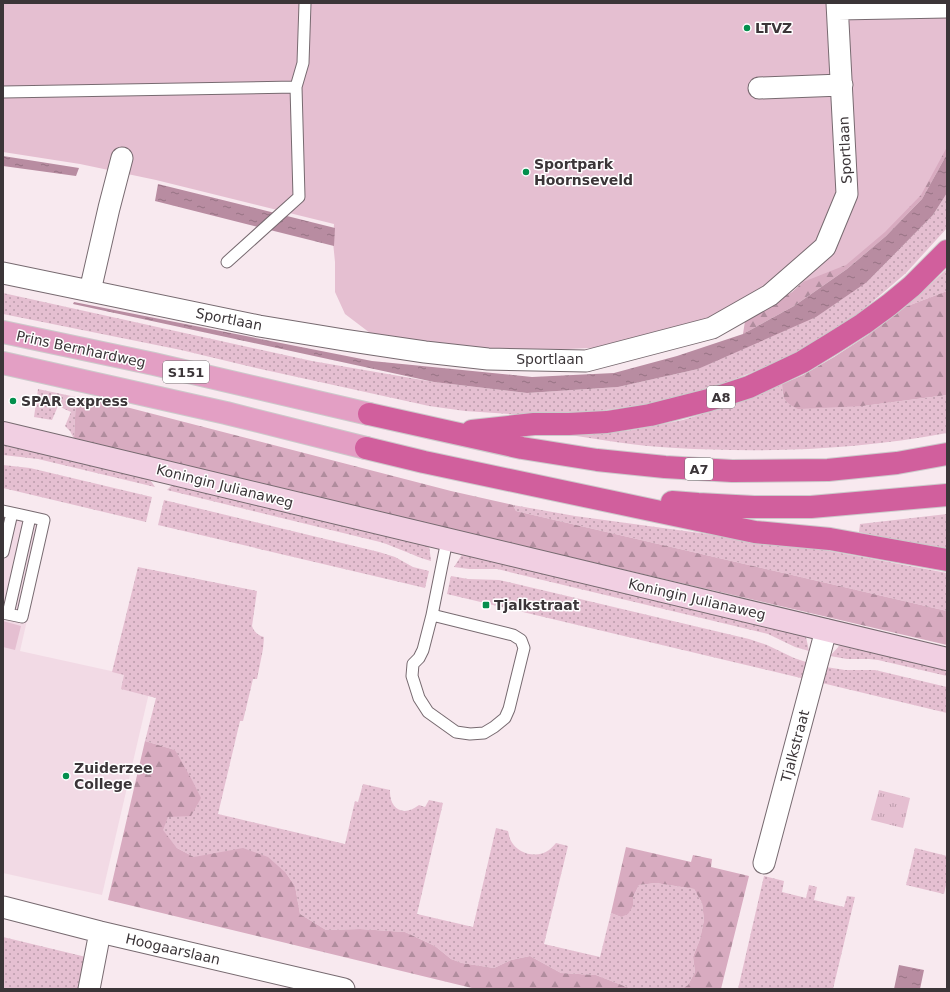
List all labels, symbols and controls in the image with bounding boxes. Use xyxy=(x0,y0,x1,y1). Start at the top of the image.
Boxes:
place label: LTVZ xyxy=(755,20,792,36)
marker: LTVZ xyxy=(742,23,752,33)
street label: Sportlaan xyxy=(835,116,855,184)
place label: Sportpark Hoornseveld xyxy=(534,156,633,188)
marker: Sportpark Hoornseveld xyxy=(521,167,531,177)
street label: Sportlaan xyxy=(194,305,264,333)
street label: Prins Bernhardweg xyxy=(15,327,147,371)
street label: Sportlaan xyxy=(516,351,584,367)
road number: S151 xyxy=(163,361,209,383)
road number: A8 xyxy=(707,386,735,408)
place label: SPAR express xyxy=(21,393,128,409)
marker: SPAR express xyxy=(8,396,18,406)
road number: A7 xyxy=(685,458,713,480)
street label: Koningin Julianaweg xyxy=(155,461,295,511)
street label: Koningin Julianaweg xyxy=(627,575,767,623)
place label: Tjalkstraat xyxy=(494,597,580,613)
marker: Tjalkstraat xyxy=(481,600,491,610)
street label: Tjalkstraat xyxy=(777,708,812,785)
place label: Zuiderzee College xyxy=(74,760,152,792)
marker: Zuiderzee College xyxy=(61,771,71,781)
street label: Hoogaarslaan xyxy=(124,930,222,968)

